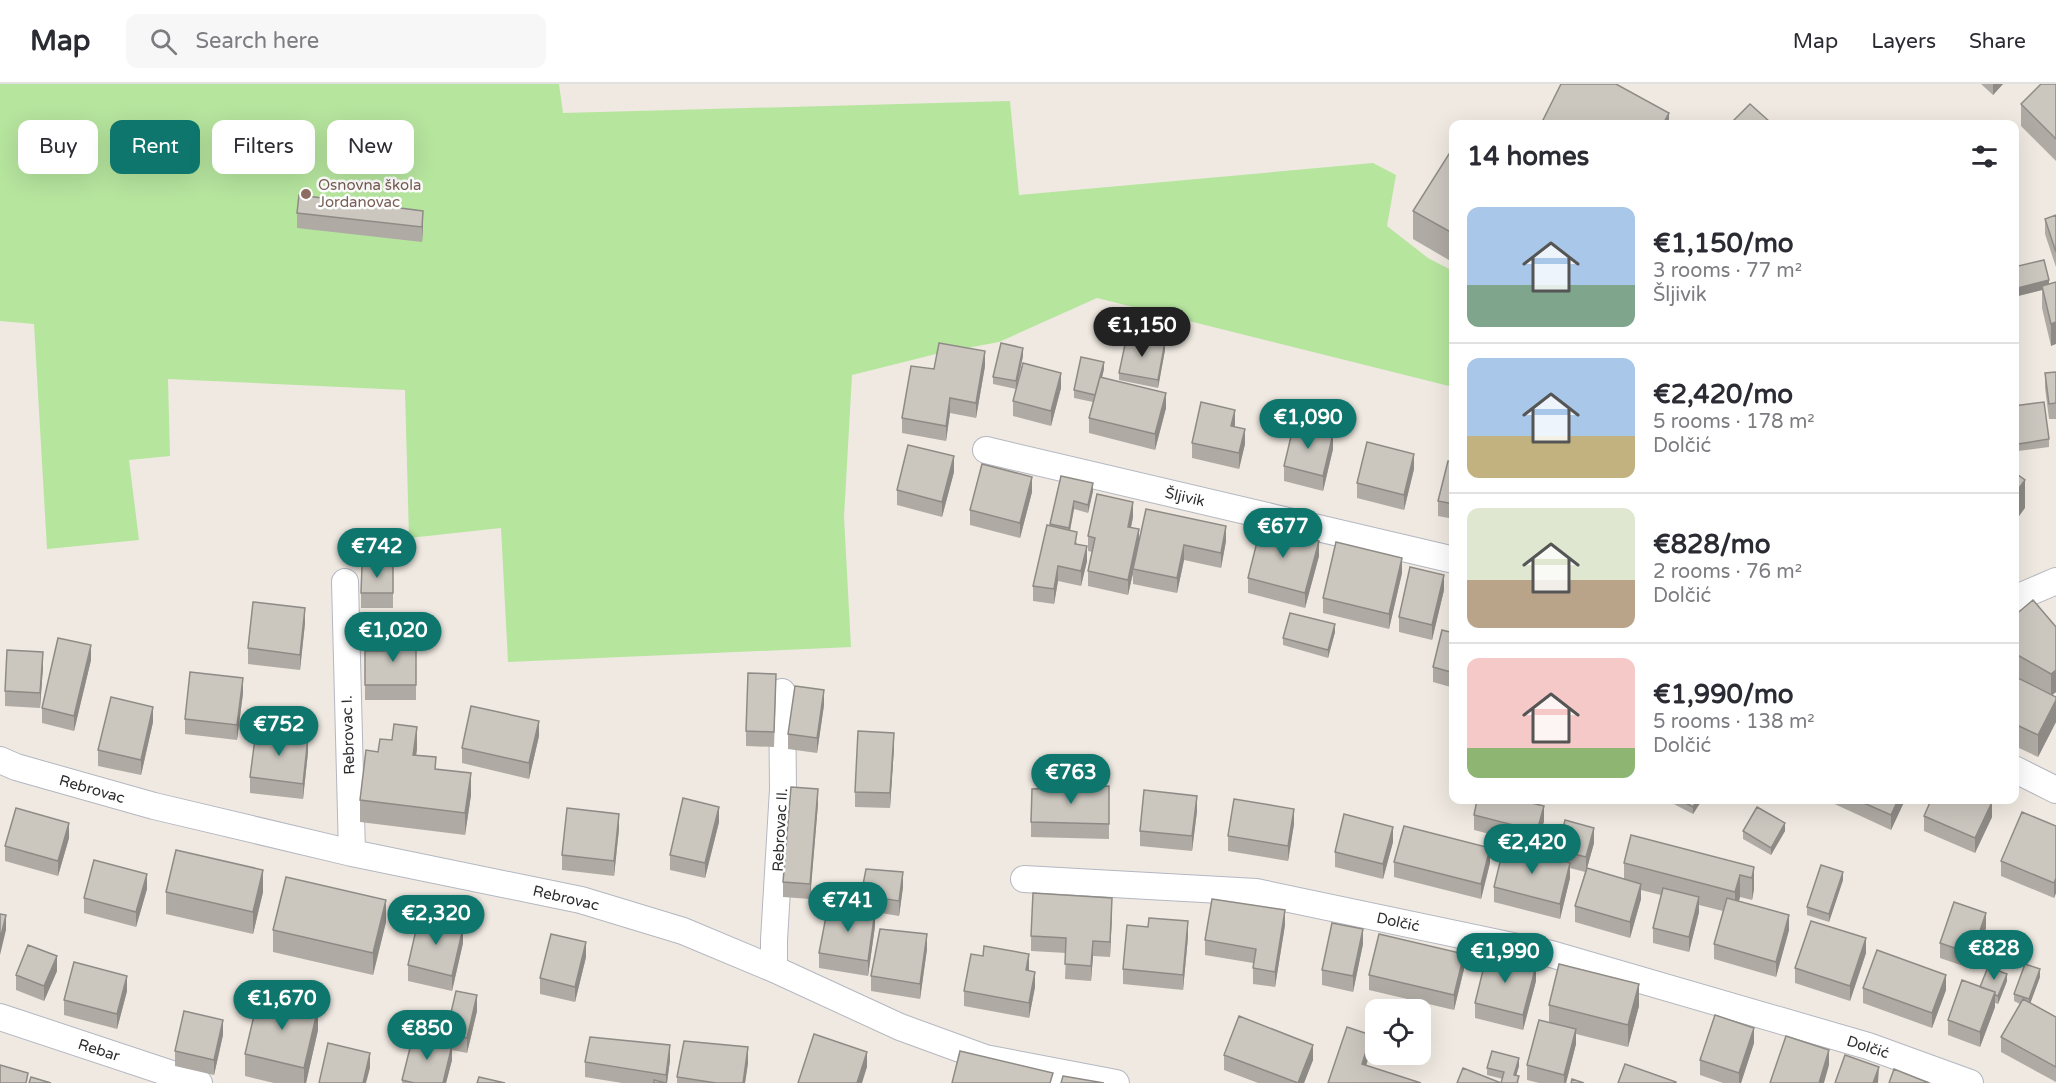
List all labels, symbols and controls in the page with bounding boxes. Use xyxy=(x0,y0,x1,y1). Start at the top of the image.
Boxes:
search box xyxy=(126,14,546,68)
text: Map xyxy=(30,24,90,58)
icon: search xyxy=(147,25,180,58)
text: Search here xyxy=(195,28,319,54)
text: Map xyxy=(1793,29,1838,54)
text: Layers xyxy=(1871,29,1936,54)
text: Share xyxy=(1969,29,2026,54)
chip: Buy xyxy=(18,120,98,174)
chip: Rent xyxy=(110,120,200,174)
chip: Filters xyxy=(212,120,315,174)
chip: New xyxy=(327,120,414,174)
icon: filters xyxy=(1968,140,2001,173)
text: 14 homes xyxy=(1467,141,1589,172)
place label: Osnovna škola Jordanovac xyxy=(318,176,421,211)
marker: Osnovna škola Jordanovac xyxy=(299,187,313,201)
text: €1,150/mo xyxy=(1653,228,1794,259)
icon: home xyxy=(1515,231,1587,303)
text: 3 rooms · 77 m² xyxy=(1653,259,1802,283)
text: Šljivik xyxy=(1653,283,1707,307)
pin: €1,150 xyxy=(1093,307,1191,358)
text: €1,150 xyxy=(1107,314,1177,338)
text: €2,420/mo xyxy=(1653,379,1793,410)
icon: home xyxy=(1515,382,1587,454)
pin: €1,090 xyxy=(1259,399,1357,450)
text: €1,090 xyxy=(1273,406,1343,430)
text: 5 rooms · 178 m² xyxy=(1653,410,1815,434)
text: Dolčić xyxy=(1653,434,1711,458)
street label: Šljivik xyxy=(1163,484,1207,510)
pin: €677 xyxy=(1247,508,1319,559)
text: €677 xyxy=(1257,515,1309,539)
pin: €742 xyxy=(341,528,413,579)
text: €828/mo xyxy=(1653,529,1771,560)
icon: home xyxy=(1515,532,1587,604)
text: €742 xyxy=(351,535,403,559)
text: 2 rooms · 76 m² xyxy=(1653,560,1802,584)
text: Dolčić xyxy=(1653,584,1711,608)
pin: €1,020 xyxy=(344,612,442,663)
text: €1,020 xyxy=(358,619,428,643)
text: €1,990/mo xyxy=(1653,679,1794,710)
icon: home xyxy=(1515,682,1587,754)
street label: Rebrovac I. xyxy=(338,695,358,775)
pin: €752 xyxy=(243,706,315,757)
text: 5 rooms · 138 m² xyxy=(1653,710,1815,734)
text: €752 xyxy=(253,713,305,737)
text: Dolčić xyxy=(1653,734,1711,758)
pin: €763 xyxy=(1035,754,1107,805)
text: €763 xyxy=(1045,761,1097,785)
street label: Rebrovac xyxy=(57,771,127,807)
street label: Rebrovac II. xyxy=(769,788,791,872)
pin: €2,420 xyxy=(1483,824,1581,875)
text: €2,420 xyxy=(1498,831,1566,855)
street label: Rebrovac xyxy=(531,882,601,914)
pin: €741 xyxy=(812,882,884,933)
text: €741 xyxy=(822,889,874,913)
pin: €2,320 xyxy=(387,895,485,946)
text: €2,320 xyxy=(401,902,471,926)
street label: Dolčić xyxy=(1375,909,1421,935)
pin: €828 xyxy=(1958,930,2030,981)
pin: €1,990 xyxy=(1456,933,1554,984)
text: €828 xyxy=(1968,937,2020,961)
text: €1,990 xyxy=(1470,940,1540,964)
pin: €1,670 xyxy=(233,980,331,1031)
text: €1,670 xyxy=(247,987,317,1011)
map controls xyxy=(1365,999,1431,1065)
button: locate xyxy=(1365,999,1431,1065)
pin: €850 xyxy=(391,1010,463,1061)
text: €850 xyxy=(401,1017,453,1041)
street label: Dolčić xyxy=(1845,1032,1891,1062)
street label: Rebar xyxy=(76,1035,122,1065)

